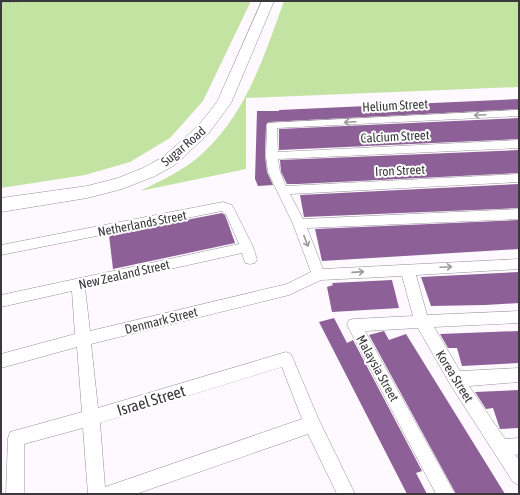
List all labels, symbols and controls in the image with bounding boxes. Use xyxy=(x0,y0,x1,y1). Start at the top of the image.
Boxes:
street label: Helium Street xyxy=(362,96,429,115)
one-way arrow xyxy=(474,112,487,119)
one-way arrow xyxy=(344,118,357,125)
street label: Sugar Road xyxy=(158,123,209,169)
street label: Calcium Street xyxy=(360,127,430,146)
street label: Iron Street xyxy=(375,162,426,179)
street label: Netherlands Street xyxy=(96,207,188,239)
one-way arrow xyxy=(303,235,310,247)
street label: New Zealand Street xyxy=(77,257,171,292)
one-way arrow xyxy=(439,264,452,271)
one-way arrow xyxy=(351,269,364,276)
street label: Denmark Street xyxy=(123,304,199,337)
street label: Malaysia Street xyxy=(353,332,402,404)
street label: Korea Street xyxy=(433,348,477,405)
street label: Israel Street xyxy=(115,381,188,419)

